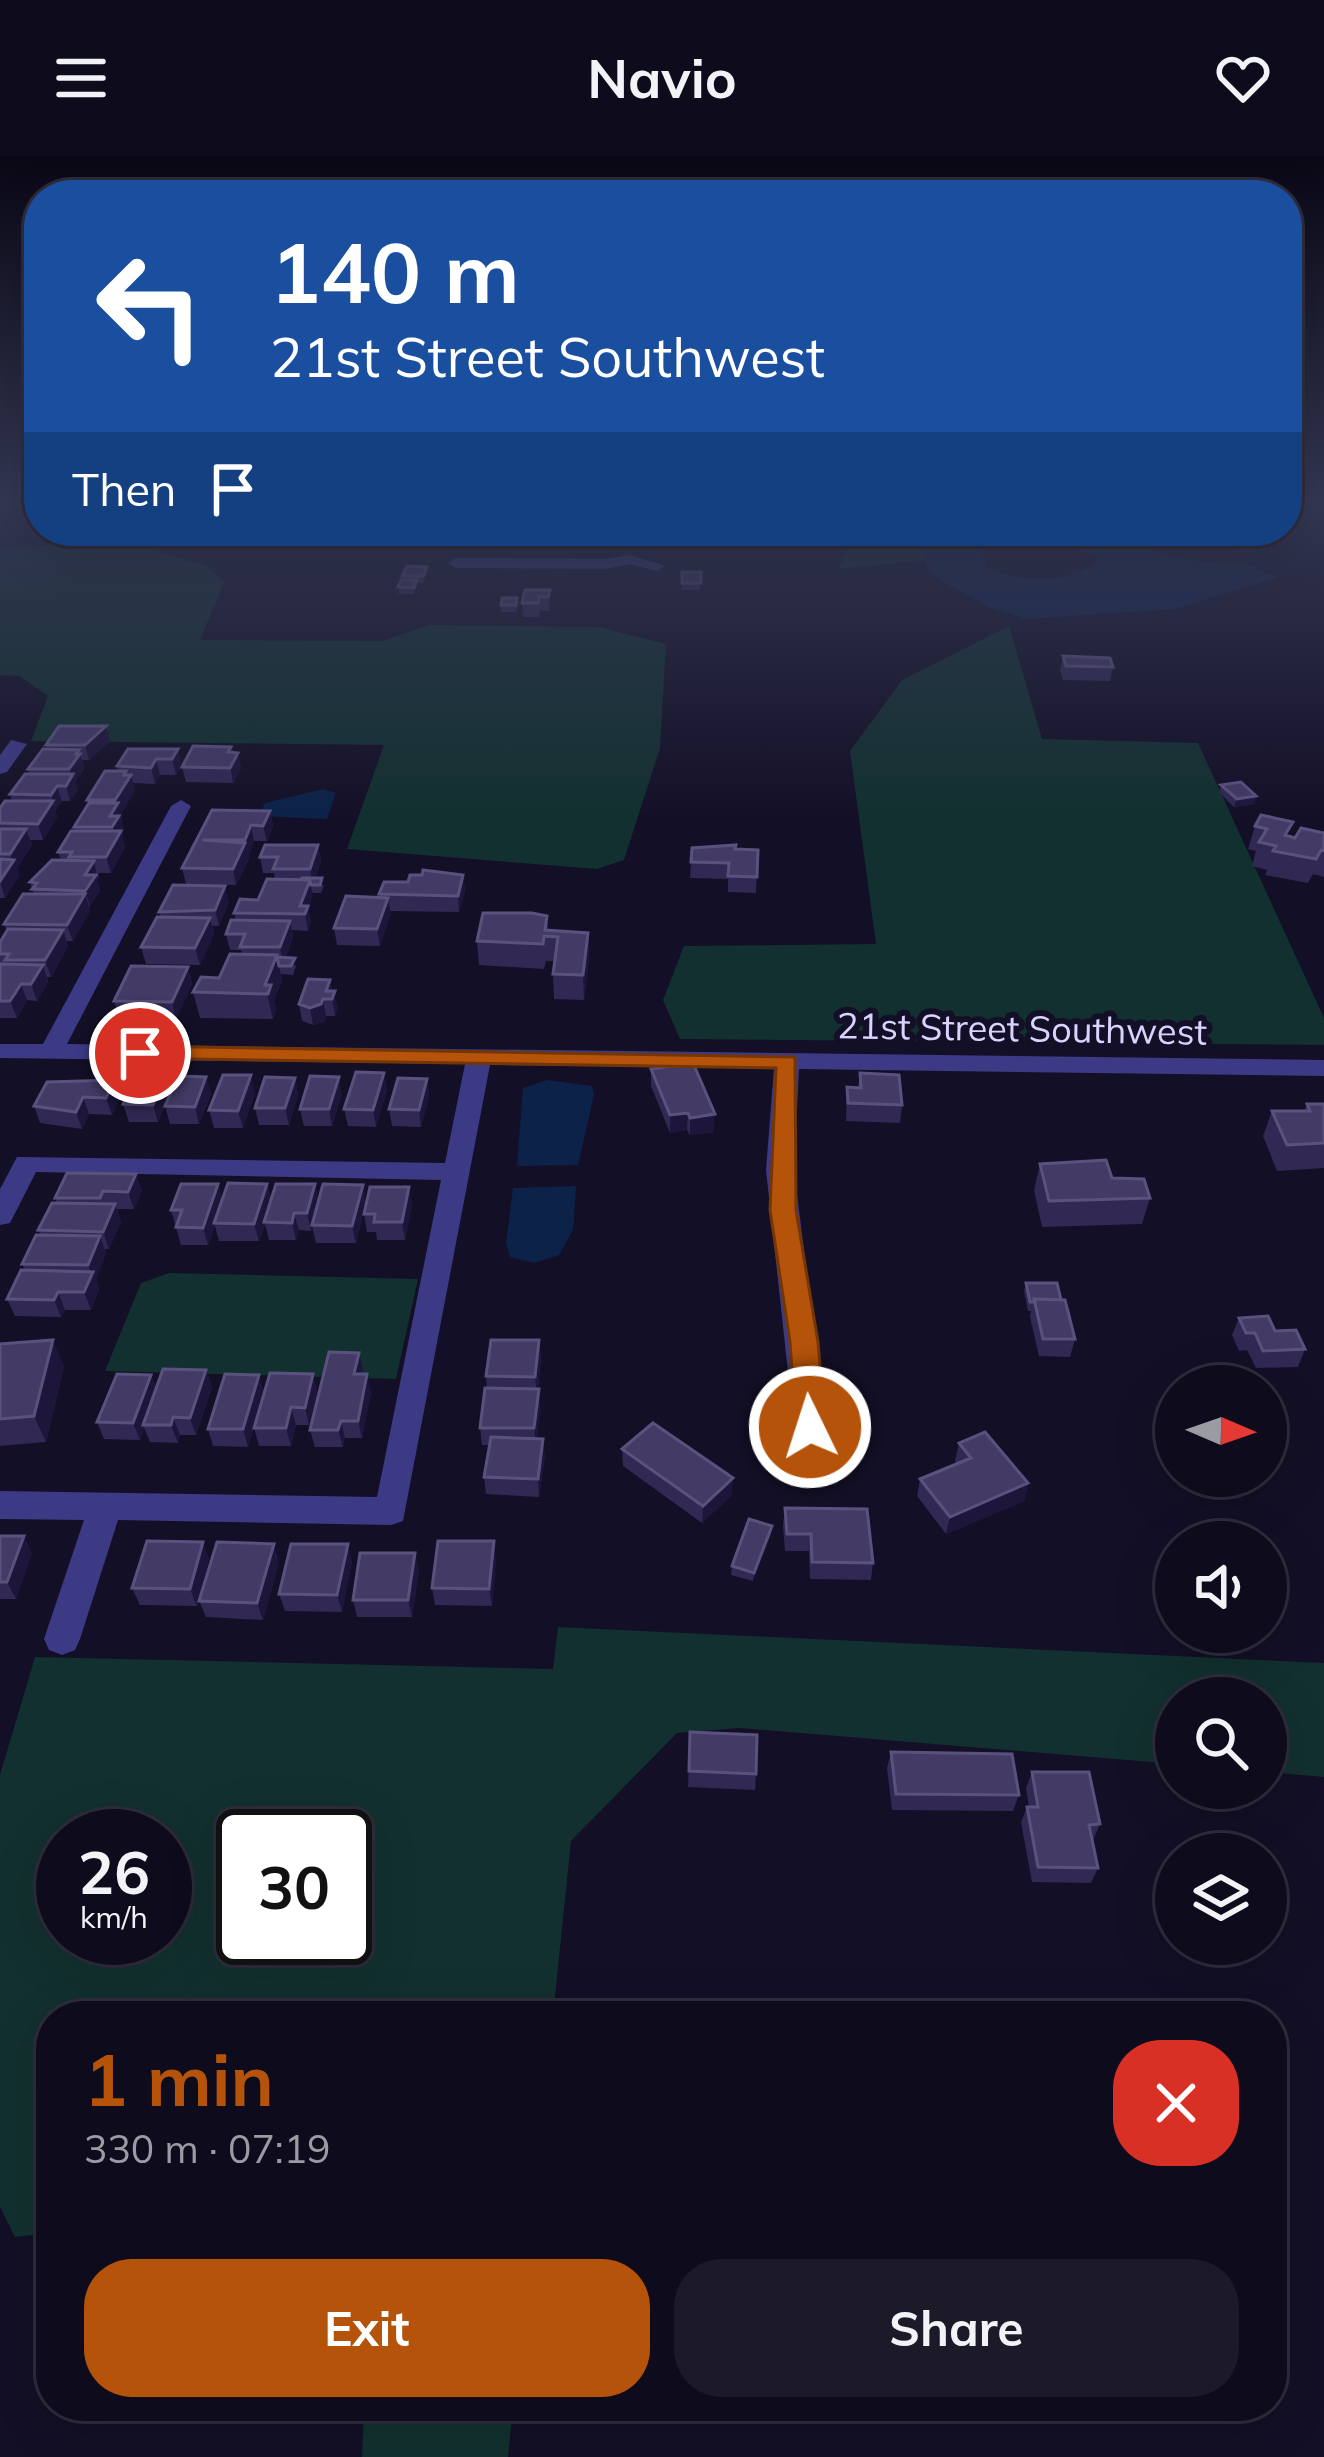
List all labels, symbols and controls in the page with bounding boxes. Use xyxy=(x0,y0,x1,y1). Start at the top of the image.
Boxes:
text: Navio xyxy=(587,44,737,112)
icon: menu xyxy=(48,45,114,111)
icon: heart xyxy=(1210,45,1276,111)
text: 140 m xyxy=(270,219,520,324)
icon: left xyxy=(72,228,228,384)
text: 21st Street Southwest xyxy=(270,323,825,391)
icon: arrive xyxy=(200,456,266,522)
text: Then xyxy=(72,461,176,517)
pin xyxy=(89,1002,191,1104)
street label: 21st Street Southwest xyxy=(837,1002,1207,1054)
icon: arrive xyxy=(107,1020,173,1086)
position arrow xyxy=(747,1364,873,1490)
north arrow xyxy=(1155,1365,1287,1497)
map controls xyxy=(1155,1365,1287,1965)
button: sound xyxy=(1155,1521,1287,1653)
button: search xyxy=(1155,1677,1287,1809)
speed limit sign: 30 xyxy=(216,1809,372,1965)
button: layers xyxy=(1155,1833,1287,1965)
text: 26 xyxy=(78,1834,150,1909)
text: km/h xyxy=(80,1898,148,1936)
text: 1 min xyxy=(84,2034,274,2124)
button: close xyxy=(1113,2040,1239,2166)
text: 330 m · 07:19 xyxy=(84,2124,330,2173)
button: Exit xyxy=(84,2259,650,2397)
button: Share xyxy=(674,2259,1239,2397)

